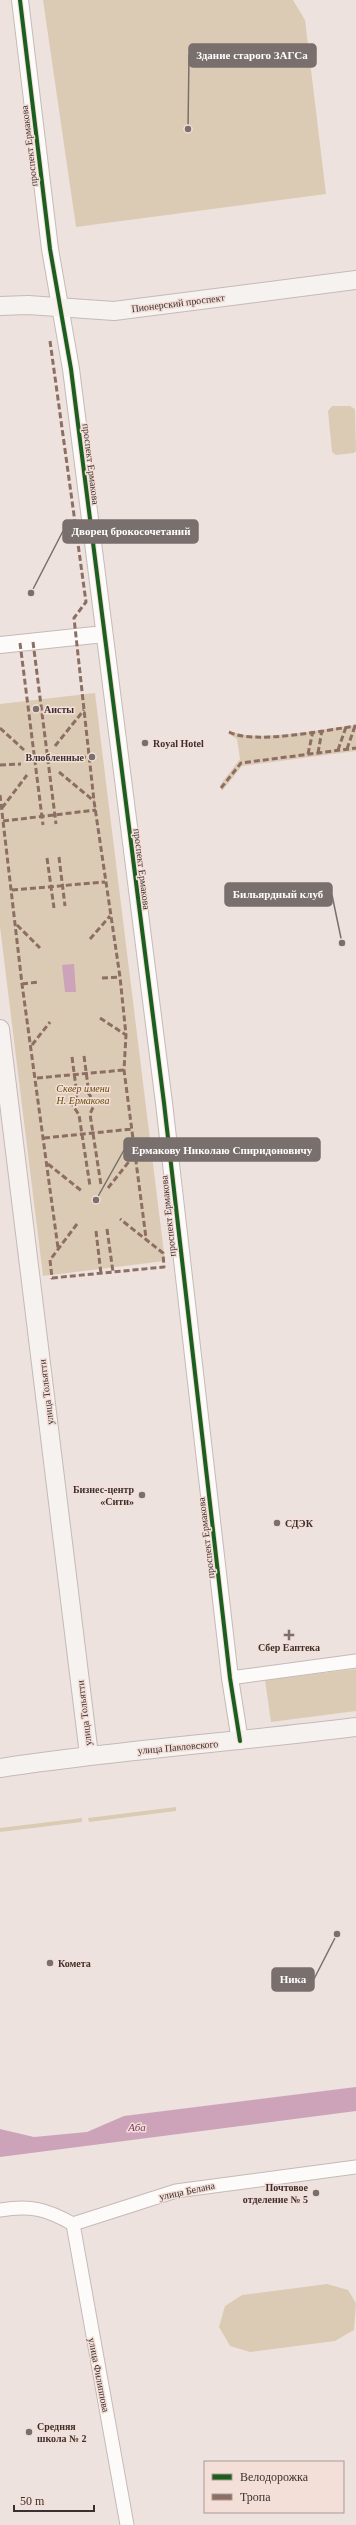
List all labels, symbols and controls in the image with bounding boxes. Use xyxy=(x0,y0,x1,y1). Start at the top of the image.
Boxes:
callout: Здание старого ЗАГСа xyxy=(189,44,316,67)
text: Здание старого ЗАГСа xyxy=(196,49,308,61)
street label: проспект Ермакова xyxy=(19,104,39,187)
street label: Пионерский проспект xyxy=(131,292,226,314)
street label: проспект Ермакова xyxy=(81,423,101,506)
callout: Дворец брокосочетаний xyxy=(63,520,198,543)
text: Дворец брокосочетаний xyxy=(71,525,191,537)
marker: Аисты xyxy=(31,704,41,714)
place label: Аисты xyxy=(44,704,74,715)
marker: Royal Hotel xyxy=(140,738,150,748)
place label: Royal Hotel xyxy=(153,738,204,749)
place label: Влюбленные xyxy=(26,752,85,763)
marker: Влюбленные xyxy=(87,752,97,762)
street label: проспект Ермакова xyxy=(132,828,152,911)
callout: Бильярдный клуб xyxy=(225,883,332,906)
text: Бильярдный клуб xyxy=(233,888,324,900)
park label: Сквер имени Н. Ермакова xyxy=(56,1083,110,1106)
callout: Ермакову Николаю Спиридоновичу xyxy=(124,1138,320,1161)
text: Ермакову Николаю Спиридоновичу xyxy=(132,1144,313,1156)
street label: проспект Ермакова xyxy=(158,1174,178,1257)
street label: улица Тольятти xyxy=(36,1358,55,1425)
place label: Бизнес-центр «Сити» xyxy=(73,1484,134,1507)
marker: Бизнес-центр «Сити» xyxy=(137,1490,147,1500)
street label: проспект Ермакова xyxy=(196,1496,216,1579)
marker: СДЭК xyxy=(272,1518,282,1528)
place label: СДЭК xyxy=(285,1518,314,1529)
marker: Сбер Еаптека xyxy=(284,1630,294,1640)
place label: Сбер Еаптека xyxy=(258,1642,320,1653)
street label: улица Тольятти xyxy=(74,1679,93,1746)
street label: улица Павловского xyxy=(137,1738,219,1756)
marker: Комета xyxy=(45,1958,55,1968)
place label: Комета xyxy=(58,1958,91,1969)
callout: Ника xyxy=(272,1968,314,1991)
text: Ника xyxy=(280,1973,307,1985)
water label: Аба xyxy=(127,2121,146,2133)
street label: улица Белана xyxy=(158,2180,216,2202)
place label: Почтовое отделение № 5 xyxy=(243,2182,309,2205)
marker: Почтовое отделение № 5 xyxy=(311,2188,321,2198)
street label: улица Филиппова xyxy=(86,2337,112,2414)
place label: Средняя школа № 2 xyxy=(37,2421,87,2444)
marker: Средняя школа № 2 xyxy=(24,2427,34,2437)
legend xyxy=(204,2461,344,2513)
text: Велодорожка xyxy=(240,2470,309,2484)
scale bar xyxy=(14,2487,94,2513)
text: Тропа xyxy=(240,2490,271,2504)
text: 50 m xyxy=(20,2494,45,2508)

